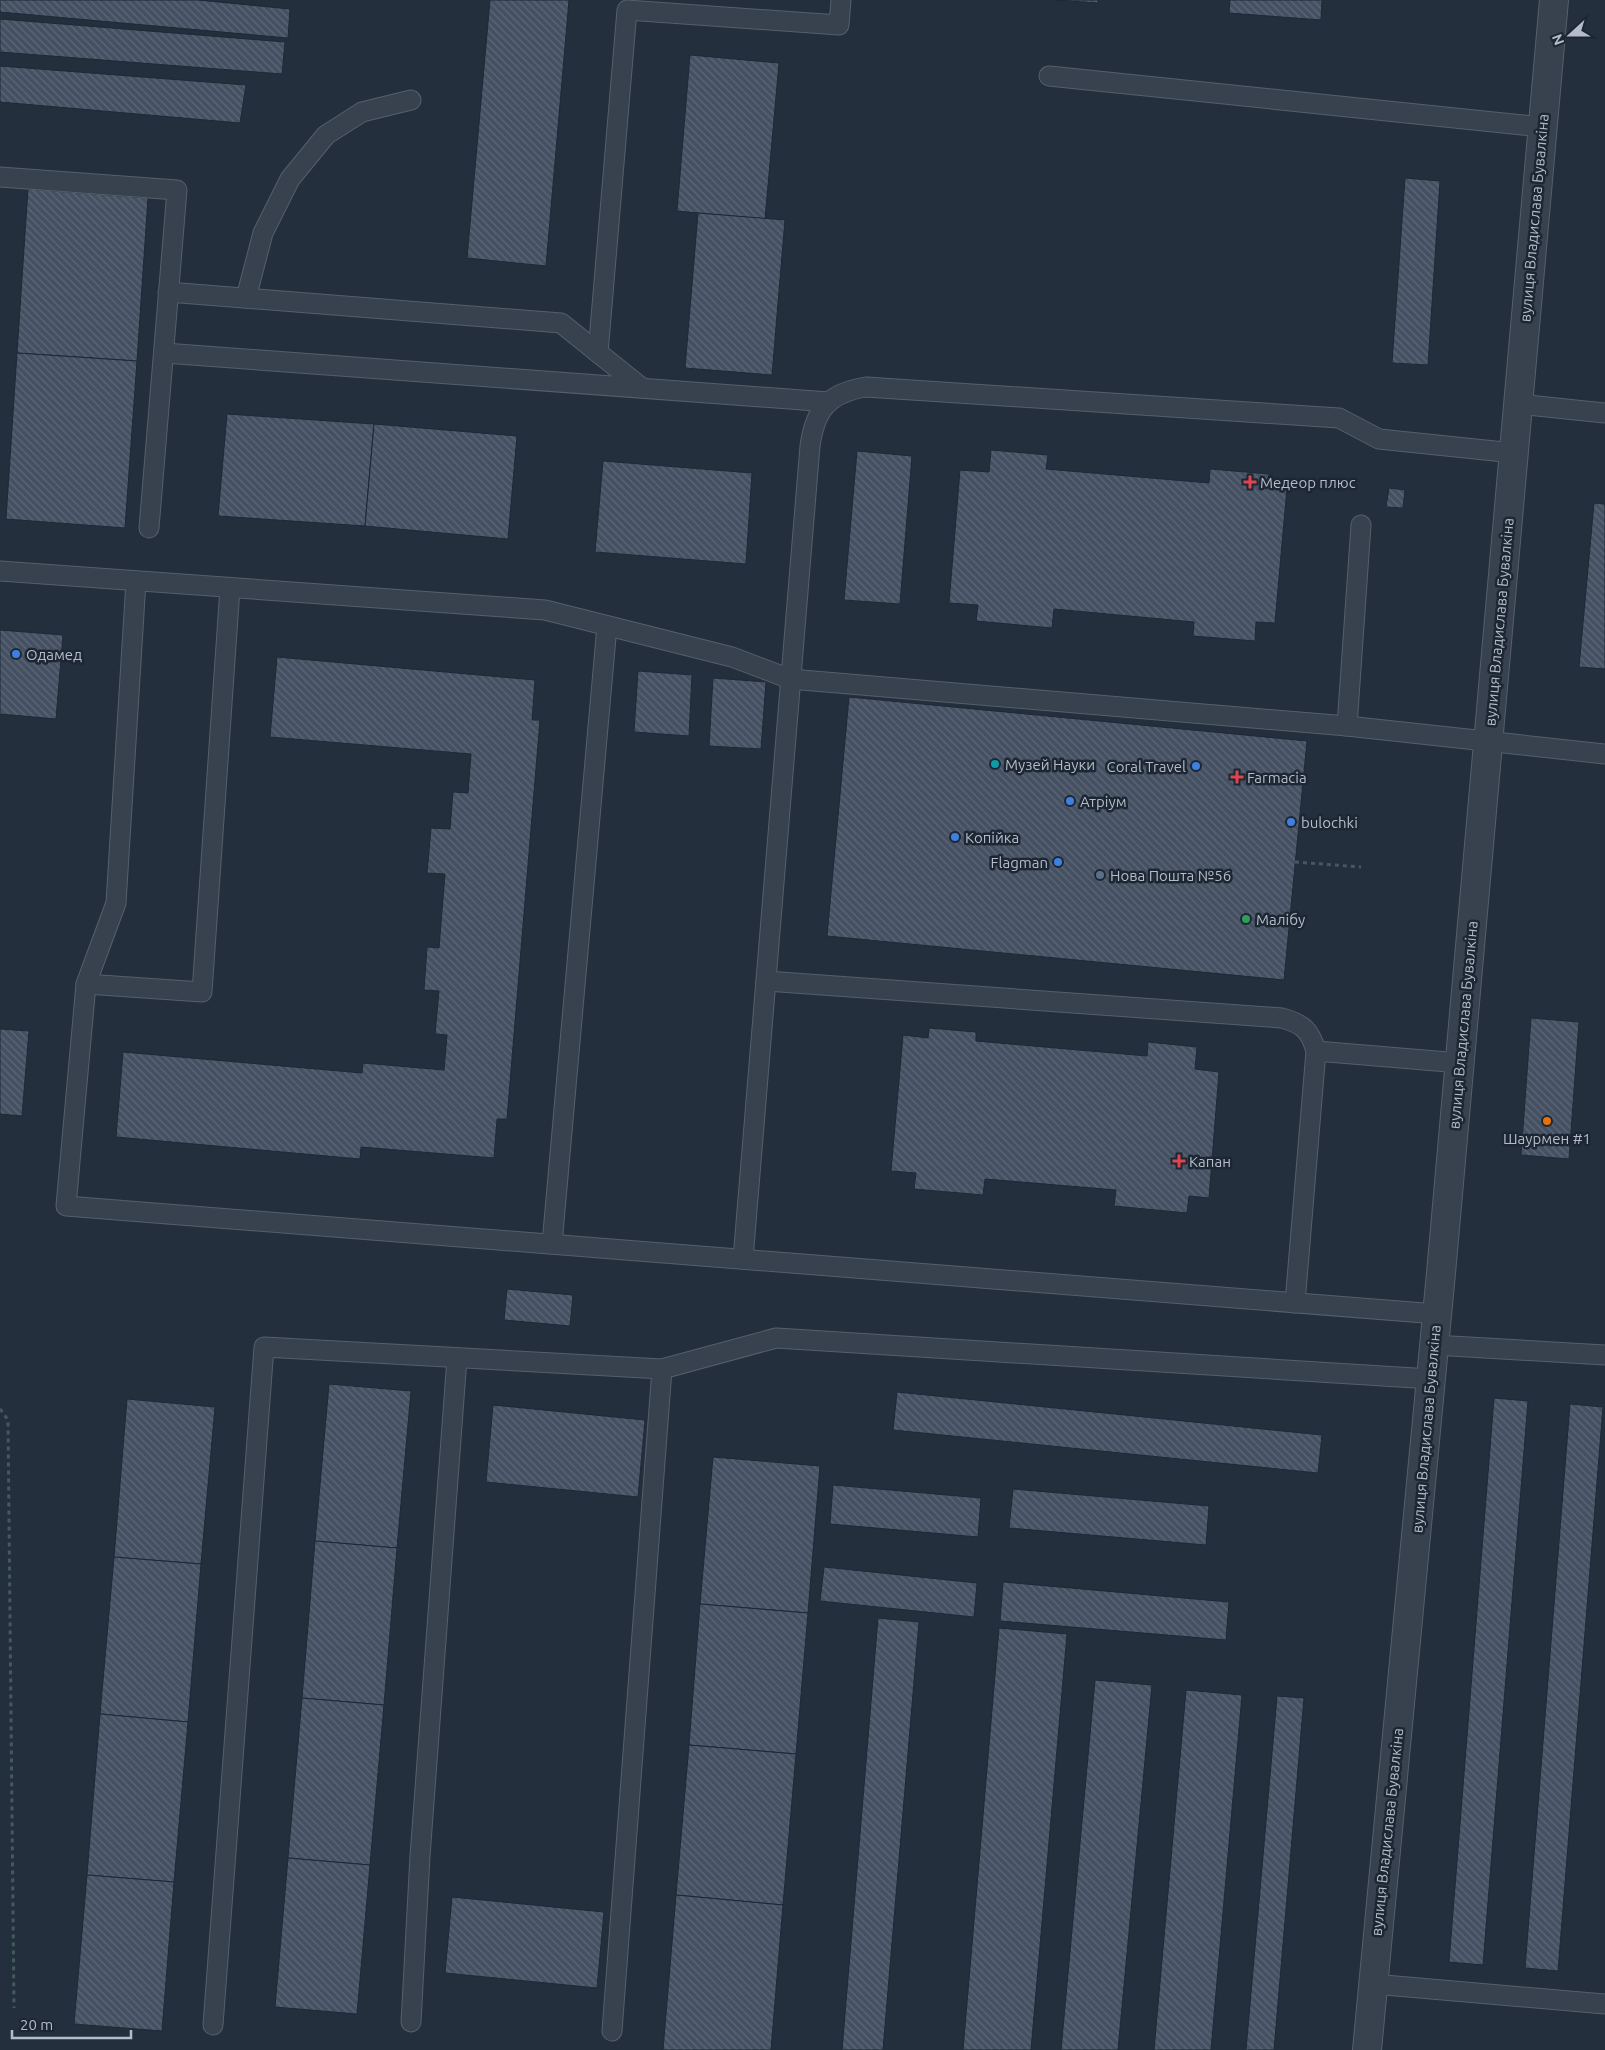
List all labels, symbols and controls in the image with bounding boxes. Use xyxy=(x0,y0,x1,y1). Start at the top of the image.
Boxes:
north arrow xyxy=(1545,10,1595,60)
text: N xyxy=(1549,32,1567,47)
street label: вулиця Владислава Бувалкіна xyxy=(1516,113,1552,323)
place label: Медеор плюс xyxy=(1260,474,1356,491)
marker: Медеор плюс xyxy=(1244,476,1256,488)
street label: вулиця Владислава Бувалкіна xyxy=(1481,517,1517,727)
place label: Одамед xyxy=(26,646,82,663)
marker: Одамед xyxy=(10,648,22,660)
place label: Музей Науки xyxy=(1005,756,1095,773)
marker: Музей Науки xyxy=(989,758,1001,770)
place label: Coral Travel xyxy=(1107,758,1186,775)
marker: Coral Travel xyxy=(1190,760,1202,772)
place label: Farmacia xyxy=(1247,769,1307,786)
marker: Farmacia xyxy=(1231,771,1243,783)
place label: Атріум xyxy=(1080,793,1127,810)
marker: Атріум xyxy=(1064,795,1076,807)
place label: bulochki xyxy=(1301,814,1358,831)
marker: bulochki xyxy=(1285,816,1297,828)
place label: Копійка xyxy=(965,829,1019,846)
marker: Копійка xyxy=(949,831,961,843)
place label: Flagman xyxy=(991,854,1048,871)
marker: Flagman xyxy=(1052,856,1064,868)
place label: Нова Пошта №56 xyxy=(1110,867,1231,884)
marker: Нова Пошта №56 xyxy=(1094,869,1106,881)
place label: Малiбу xyxy=(1256,911,1305,928)
marker: Малiбу xyxy=(1240,913,1252,925)
street label: вулиця Владислава Бувалкіна xyxy=(1445,920,1481,1130)
marker: Шаурмен #1 xyxy=(1541,1115,1553,1127)
place label: Шаурмен #1 xyxy=(1503,1130,1591,1147)
place label: Капан xyxy=(1189,1153,1231,1170)
marker: Капан xyxy=(1173,1155,1185,1167)
street label: вулиця Владислава Бувалкіна xyxy=(1408,1324,1444,1534)
street label: вулиця Владислава Бувалкіна xyxy=(1368,1727,1406,1937)
scale bar xyxy=(12,2008,131,2040)
text: 20 m xyxy=(20,2016,53,2033)

